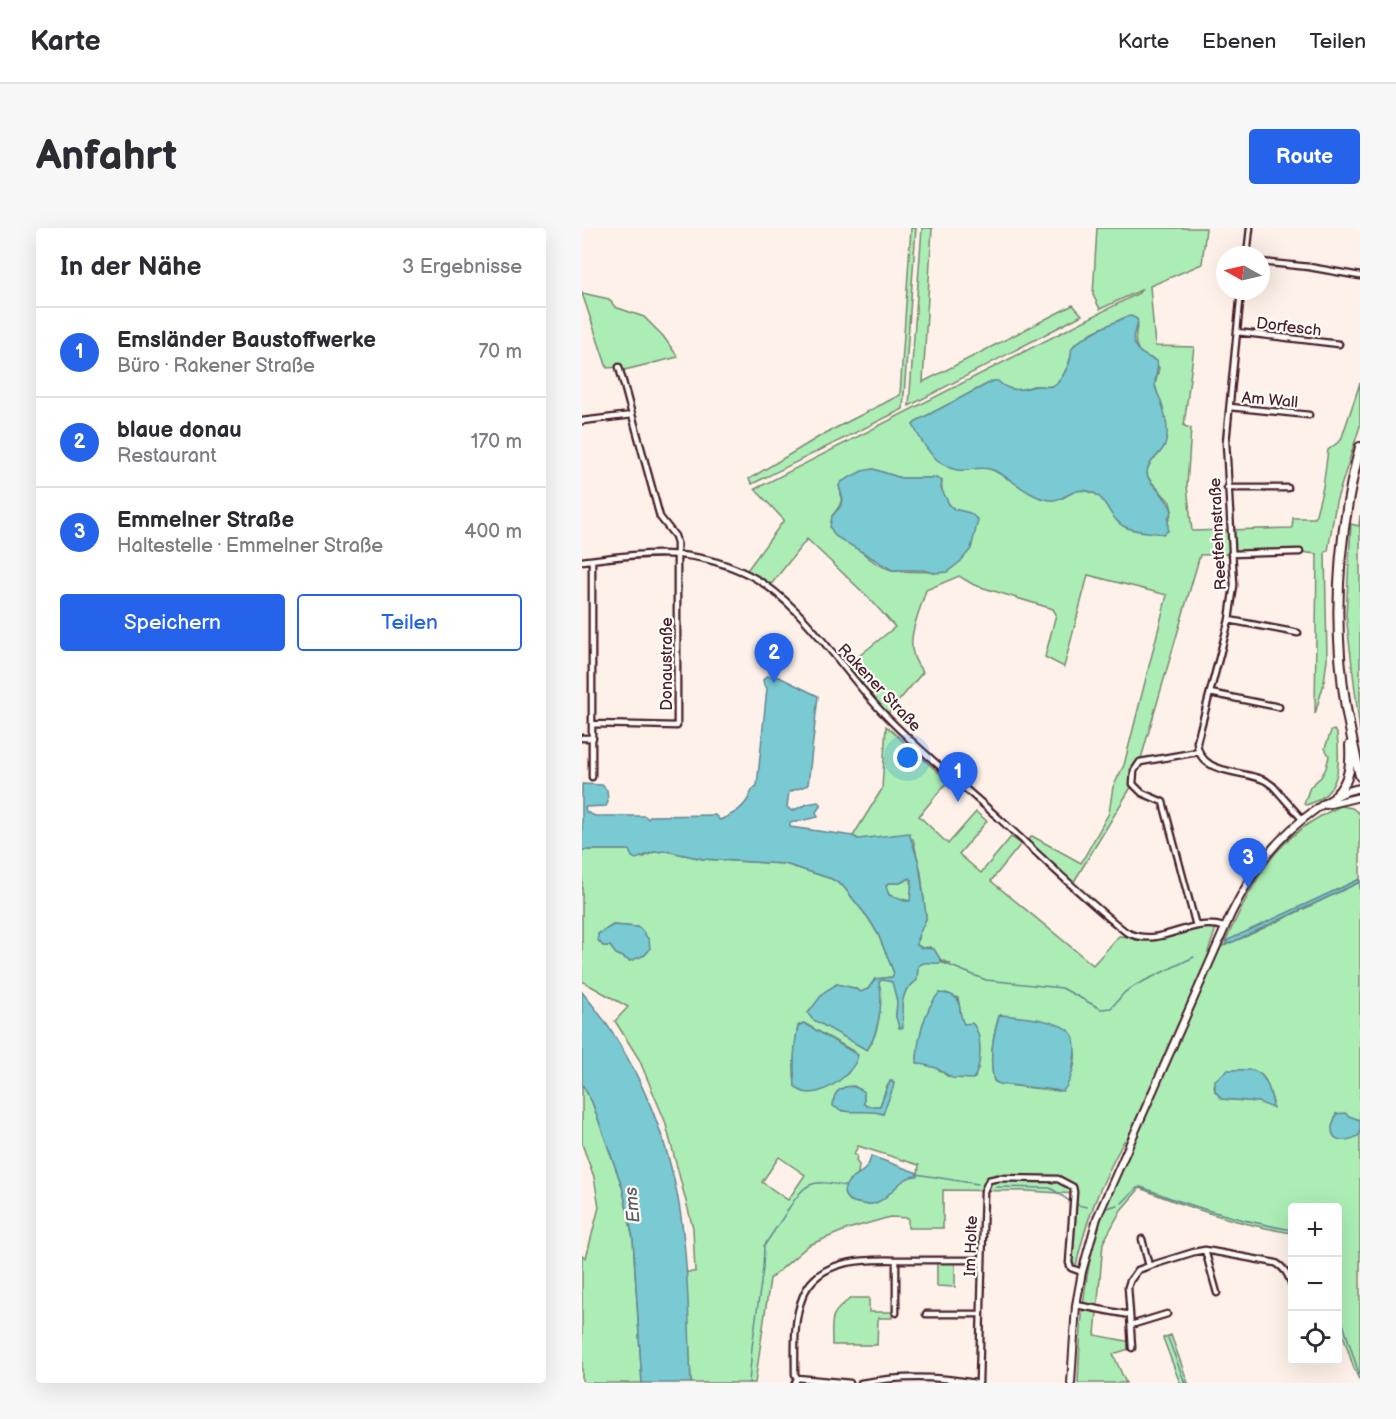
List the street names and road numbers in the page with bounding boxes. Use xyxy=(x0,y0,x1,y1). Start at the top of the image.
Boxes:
street label: Dorfesch xyxy=(1255,314,1323,341)
street label: Am Wall xyxy=(1241,389,1299,412)
street label: Reetfehnstraße xyxy=(1206,477,1231,591)
street label: Donaustraße xyxy=(658,617,677,711)
street label: Rakener Straße xyxy=(833,640,925,736)
street label: Im Holte xyxy=(961,1215,982,1277)

